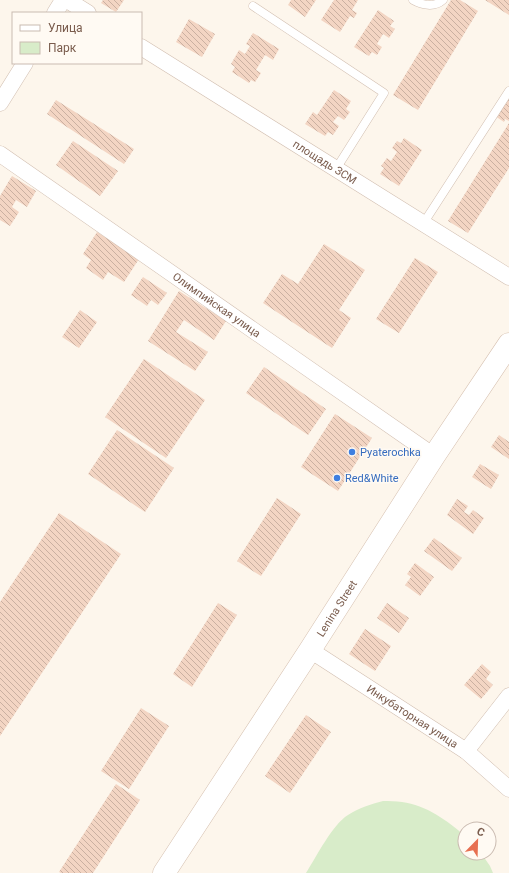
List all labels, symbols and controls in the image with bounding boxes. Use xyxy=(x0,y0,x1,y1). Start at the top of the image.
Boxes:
legend xyxy=(12,12,142,64)
text: Улица xyxy=(48,21,83,35)
text: Парк xyxy=(48,41,77,55)
street label: площадь ЗСМ xyxy=(291,137,359,187)
street label: Олимпийская улица xyxy=(170,270,263,340)
place label: Pyaterochka xyxy=(360,446,421,459)
marker: Pyaterochka xyxy=(347,447,357,457)
place label: Red&White xyxy=(345,472,399,485)
marker: Red&White xyxy=(332,473,342,483)
street label: Lenina Street xyxy=(314,577,360,639)
street label: Инкубаторная улица xyxy=(364,682,461,751)
north arrow xyxy=(457,821,497,861)
text: С xyxy=(475,825,487,840)

